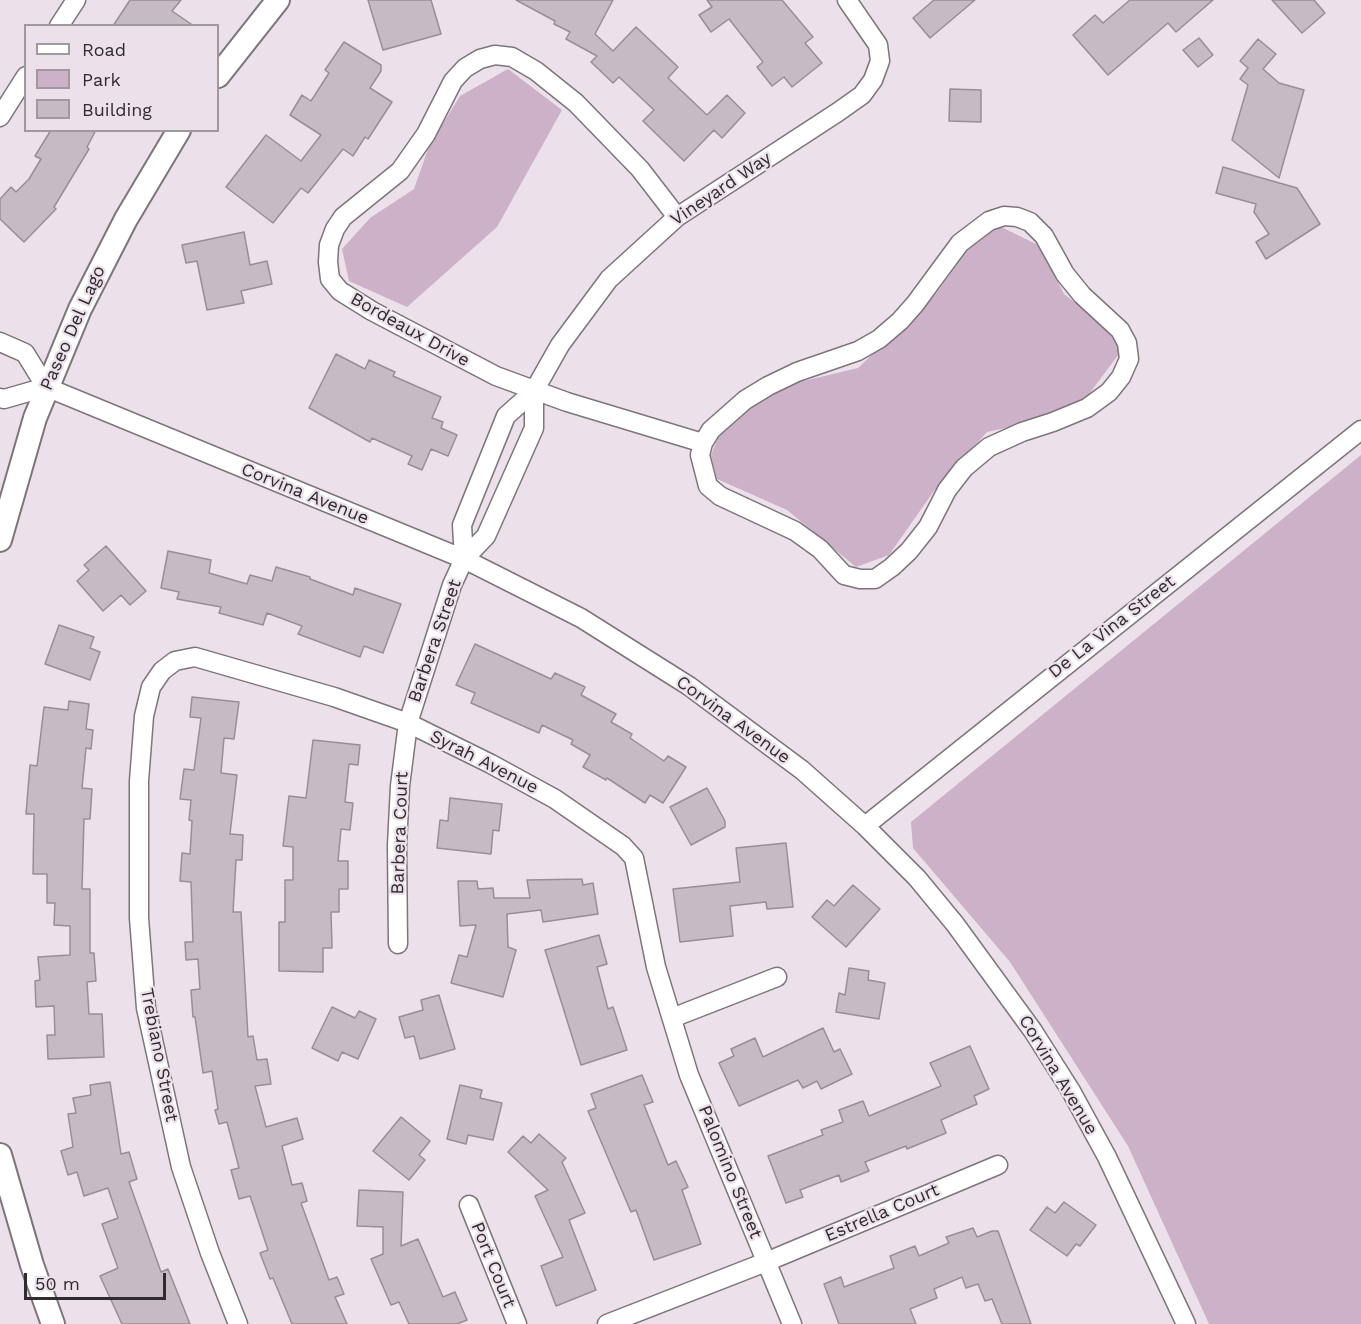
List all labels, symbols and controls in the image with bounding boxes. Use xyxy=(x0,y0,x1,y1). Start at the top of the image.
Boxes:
legend xyxy=(24,24,219,132)
text: Road xyxy=(82,39,126,60)
text: Park xyxy=(82,69,121,90)
text: Building xyxy=(82,99,152,120)
street label: Vineyard Way xyxy=(667,147,775,231)
street label: Paseo Del Lago xyxy=(36,262,110,394)
street label: Bordeaux Drive xyxy=(347,288,473,372)
street label: Corvina Avenue xyxy=(238,459,372,529)
street label: De La Vina Street xyxy=(1044,571,1180,683)
street label: Barbera Street xyxy=(404,577,466,705)
street label: Corvina Avenue xyxy=(672,671,794,769)
street label: Syrah Avenue xyxy=(426,725,542,799)
street label: Barbera Court xyxy=(387,771,413,895)
street label: Trebiano Street xyxy=(135,986,183,1124)
street label: Corvina Avenue xyxy=(1014,1011,1102,1139)
street label: Palomino Street xyxy=(693,1102,767,1242)
street label: Estrella Court xyxy=(822,1179,942,1247)
street label: Port Court xyxy=(466,1219,520,1311)
scale bar xyxy=(27,1261,170,1299)
text: 50 m xyxy=(35,1273,80,1294)

